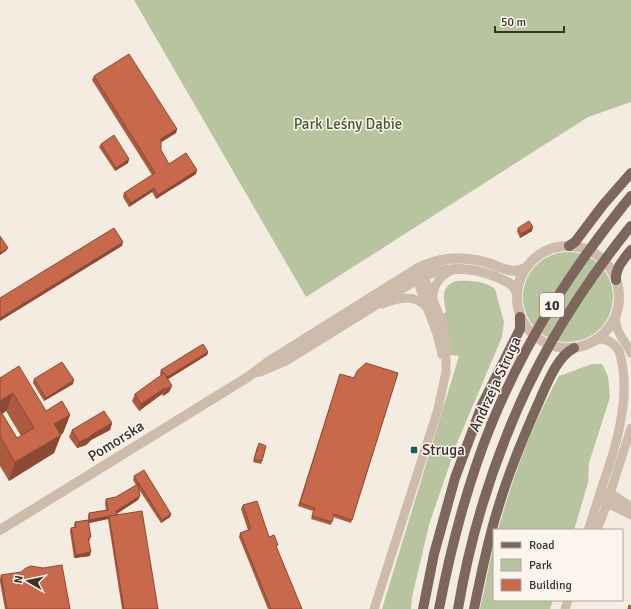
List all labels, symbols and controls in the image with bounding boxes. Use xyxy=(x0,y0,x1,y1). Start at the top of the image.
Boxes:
scale bar xyxy=(495,8,564,34)
text: 50 m xyxy=(501,15,526,30)
park label: Park Leśny Dąbie xyxy=(294,115,402,133)
road number: 10 xyxy=(540,293,564,317)
street label: Andrzeja Struga xyxy=(465,334,525,434)
street label: Pomorska xyxy=(85,417,147,465)
place label: Struga xyxy=(422,441,465,459)
marker: Struga xyxy=(409,445,419,455)
legend xyxy=(493,529,623,601)
text: Road xyxy=(529,538,555,553)
text: Park xyxy=(529,558,552,573)
north arrow xyxy=(8,561,48,601)
text: N xyxy=(12,575,26,584)
text: Building xyxy=(529,578,572,593)

